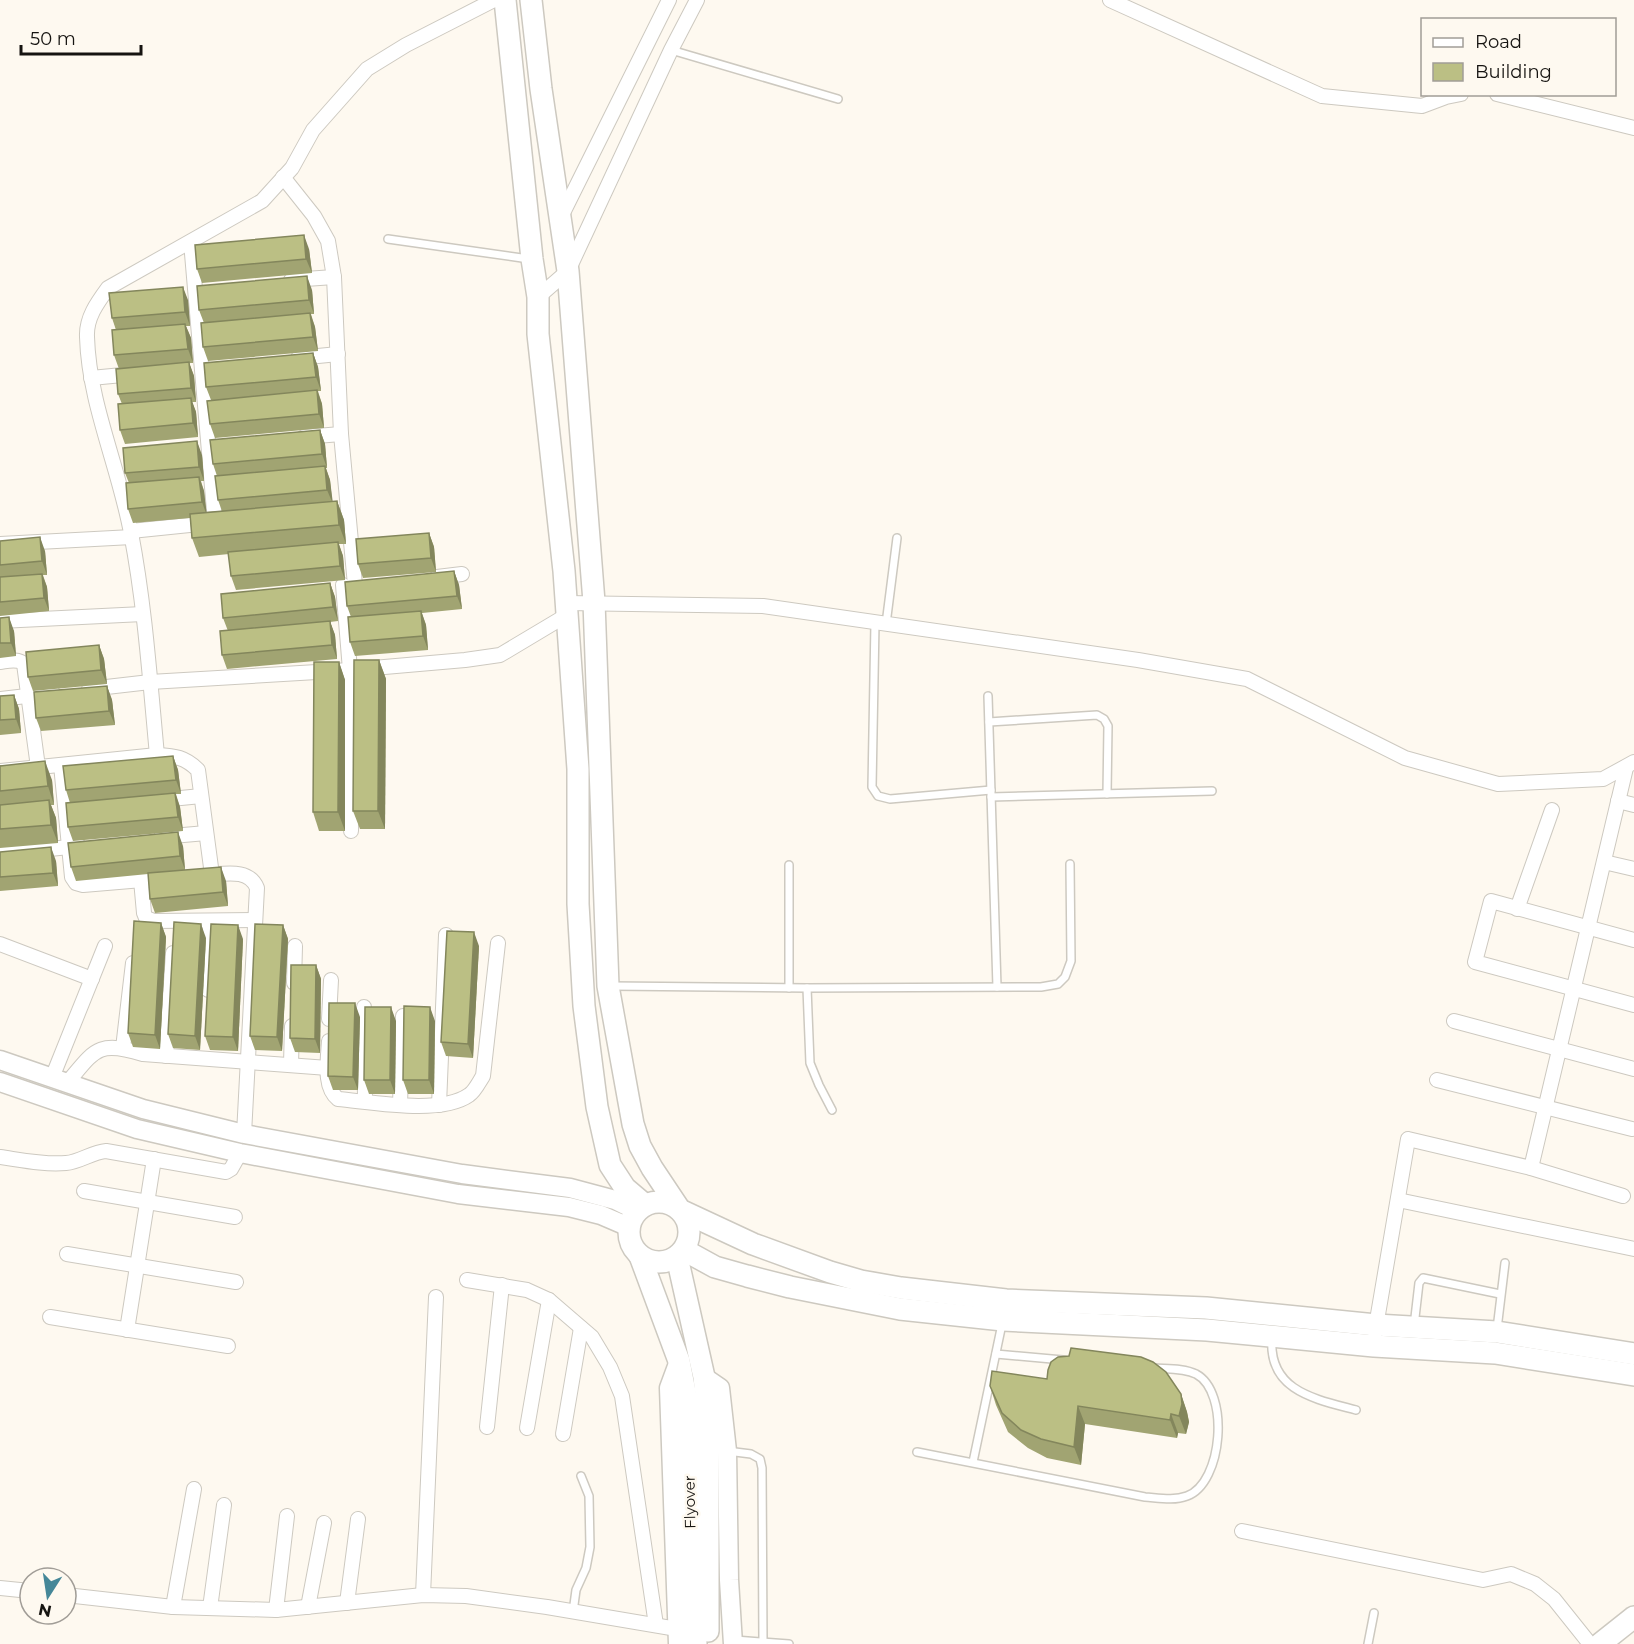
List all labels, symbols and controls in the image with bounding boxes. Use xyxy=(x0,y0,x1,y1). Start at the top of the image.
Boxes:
scale bar xyxy=(21,18,141,56)
legend xyxy=(1421,18,1616,96)
text: 50 m xyxy=(30,28,76,50)
text: Road xyxy=(1475,31,1522,53)
text: Building xyxy=(1475,61,1552,83)
street label: Flyover xyxy=(680,1475,699,1529)
north arrow xyxy=(18,1566,78,1626)
text: N xyxy=(37,1600,53,1621)

